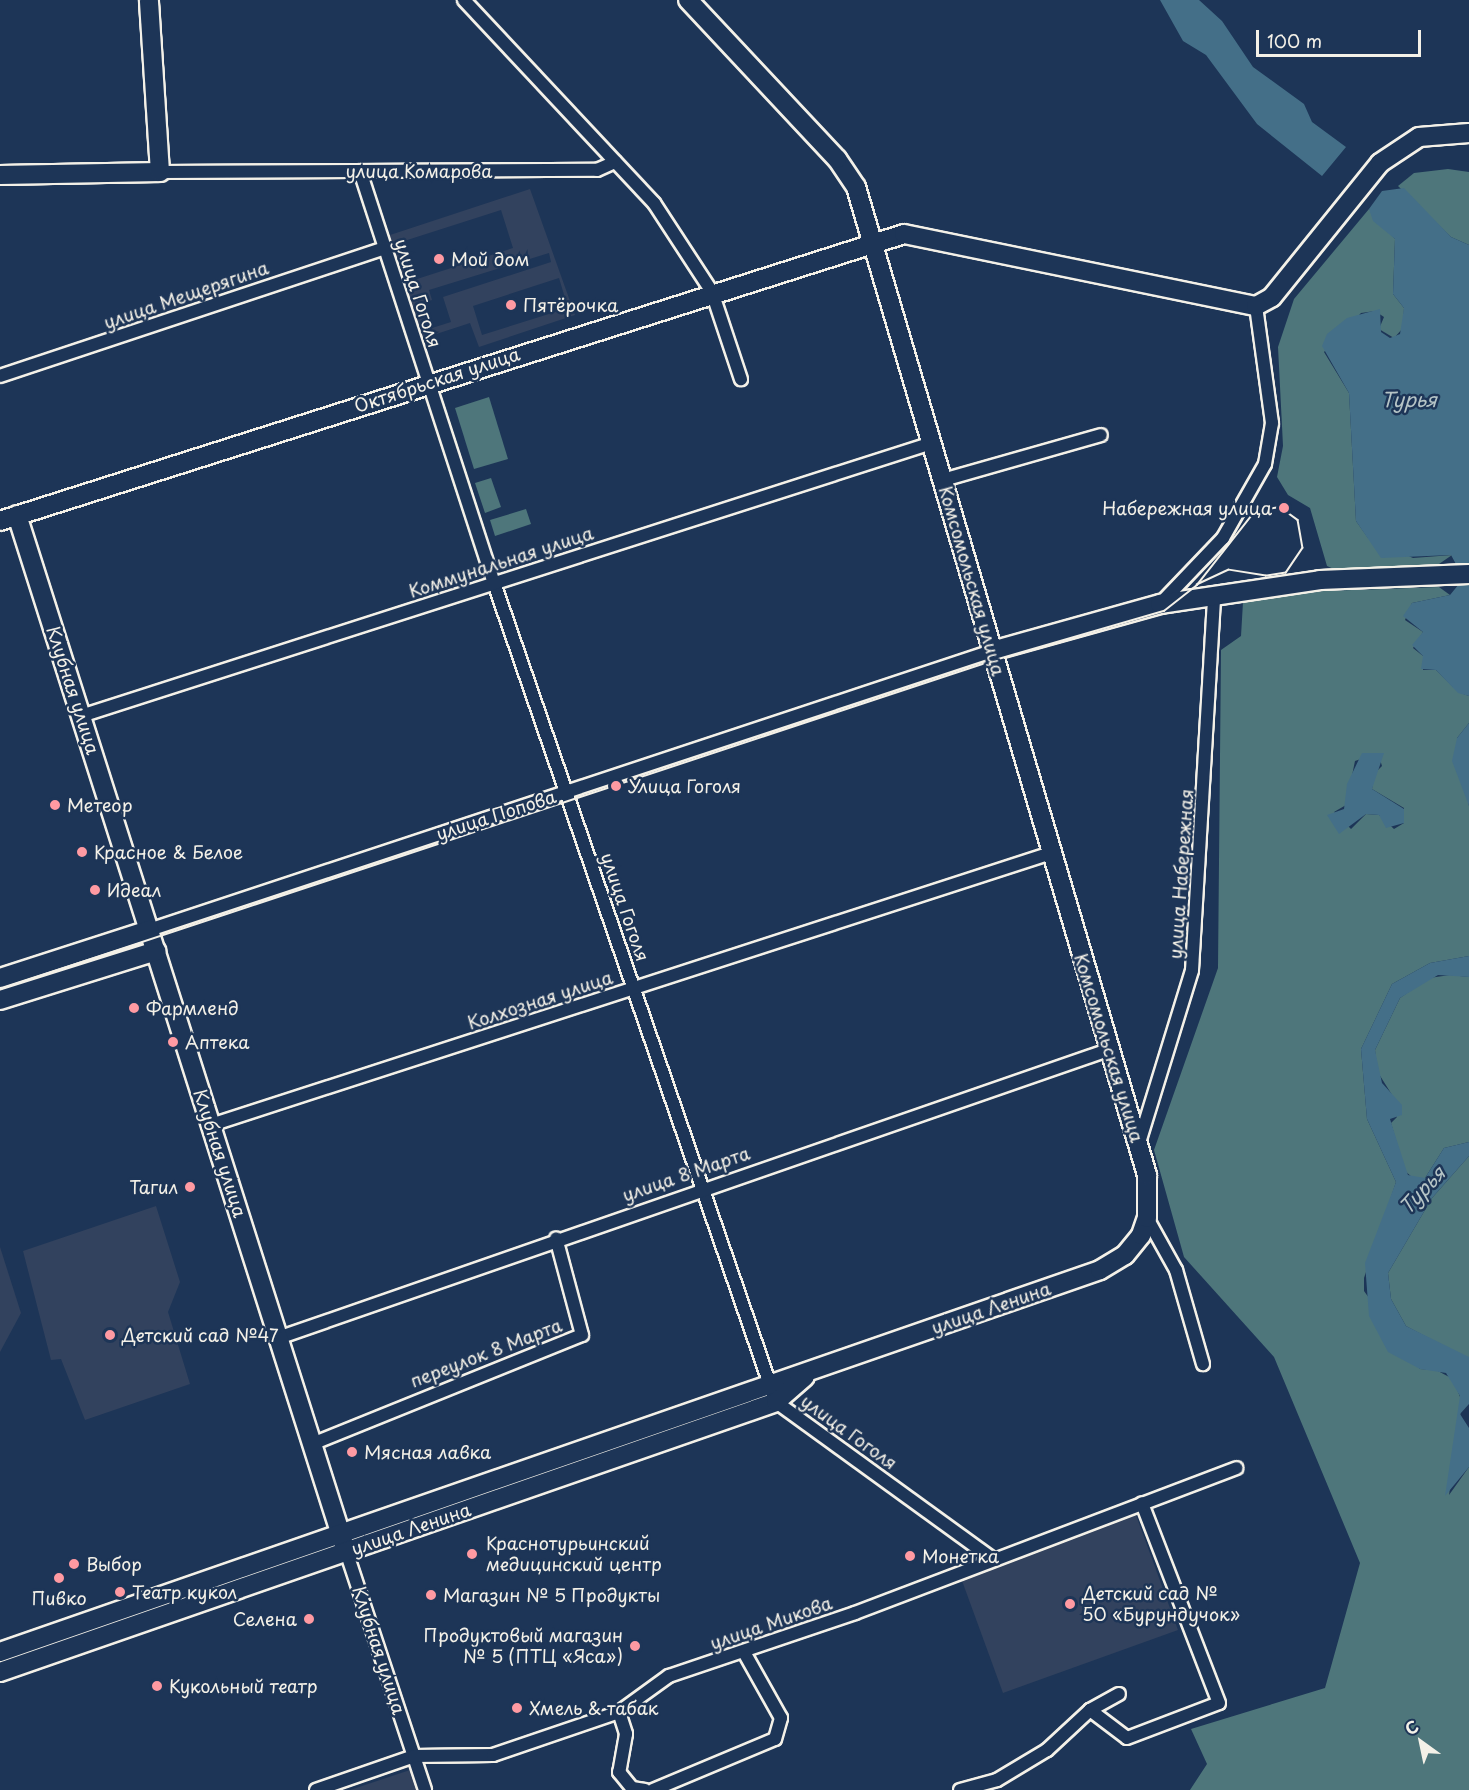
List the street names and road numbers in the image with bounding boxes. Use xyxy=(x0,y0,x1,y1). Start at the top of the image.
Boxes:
street label: улица Комарова xyxy=(345,160,493,182)
street label: улица Гоголя xyxy=(390,235,446,351)
street label: улица Мещерягина xyxy=(100,257,272,333)
street label: Октябрьская улица xyxy=(351,343,523,417)
street label: Комсомольская улица xyxy=(934,483,1010,679)
street label: Коммунальная улица xyxy=(406,522,596,602)
street label: Клубная улица xyxy=(42,623,104,757)
street label: улица Попова xyxy=(433,785,559,845)
street label: улица Набережная xyxy=(1164,788,1198,960)
street label: улица Гоголя xyxy=(596,849,654,965)
street label: Комсомольская улица xyxy=(1070,950,1148,1146)
street label: Колхозная улица xyxy=(464,966,616,1034)
street label: Клубная улица xyxy=(189,1086,251,1220)
street label: улица 8 Марта xyxy=(619,1142,753,1206)
street label: улица Ленина xyxy=(928,1277,1054,1339)
street label: переулок 8 Марта xyxy=(407,1314,565,1392)
street label: улица Гоголя xyxy=(796,1390,902,1474)
street label: улица Ленина xyxy=(348,1498,474,1560)
street label: Клубная улица xyxy=(348,1583,410,1717)
street label: улица Микова xyxy=(707,1592,835,1654)

